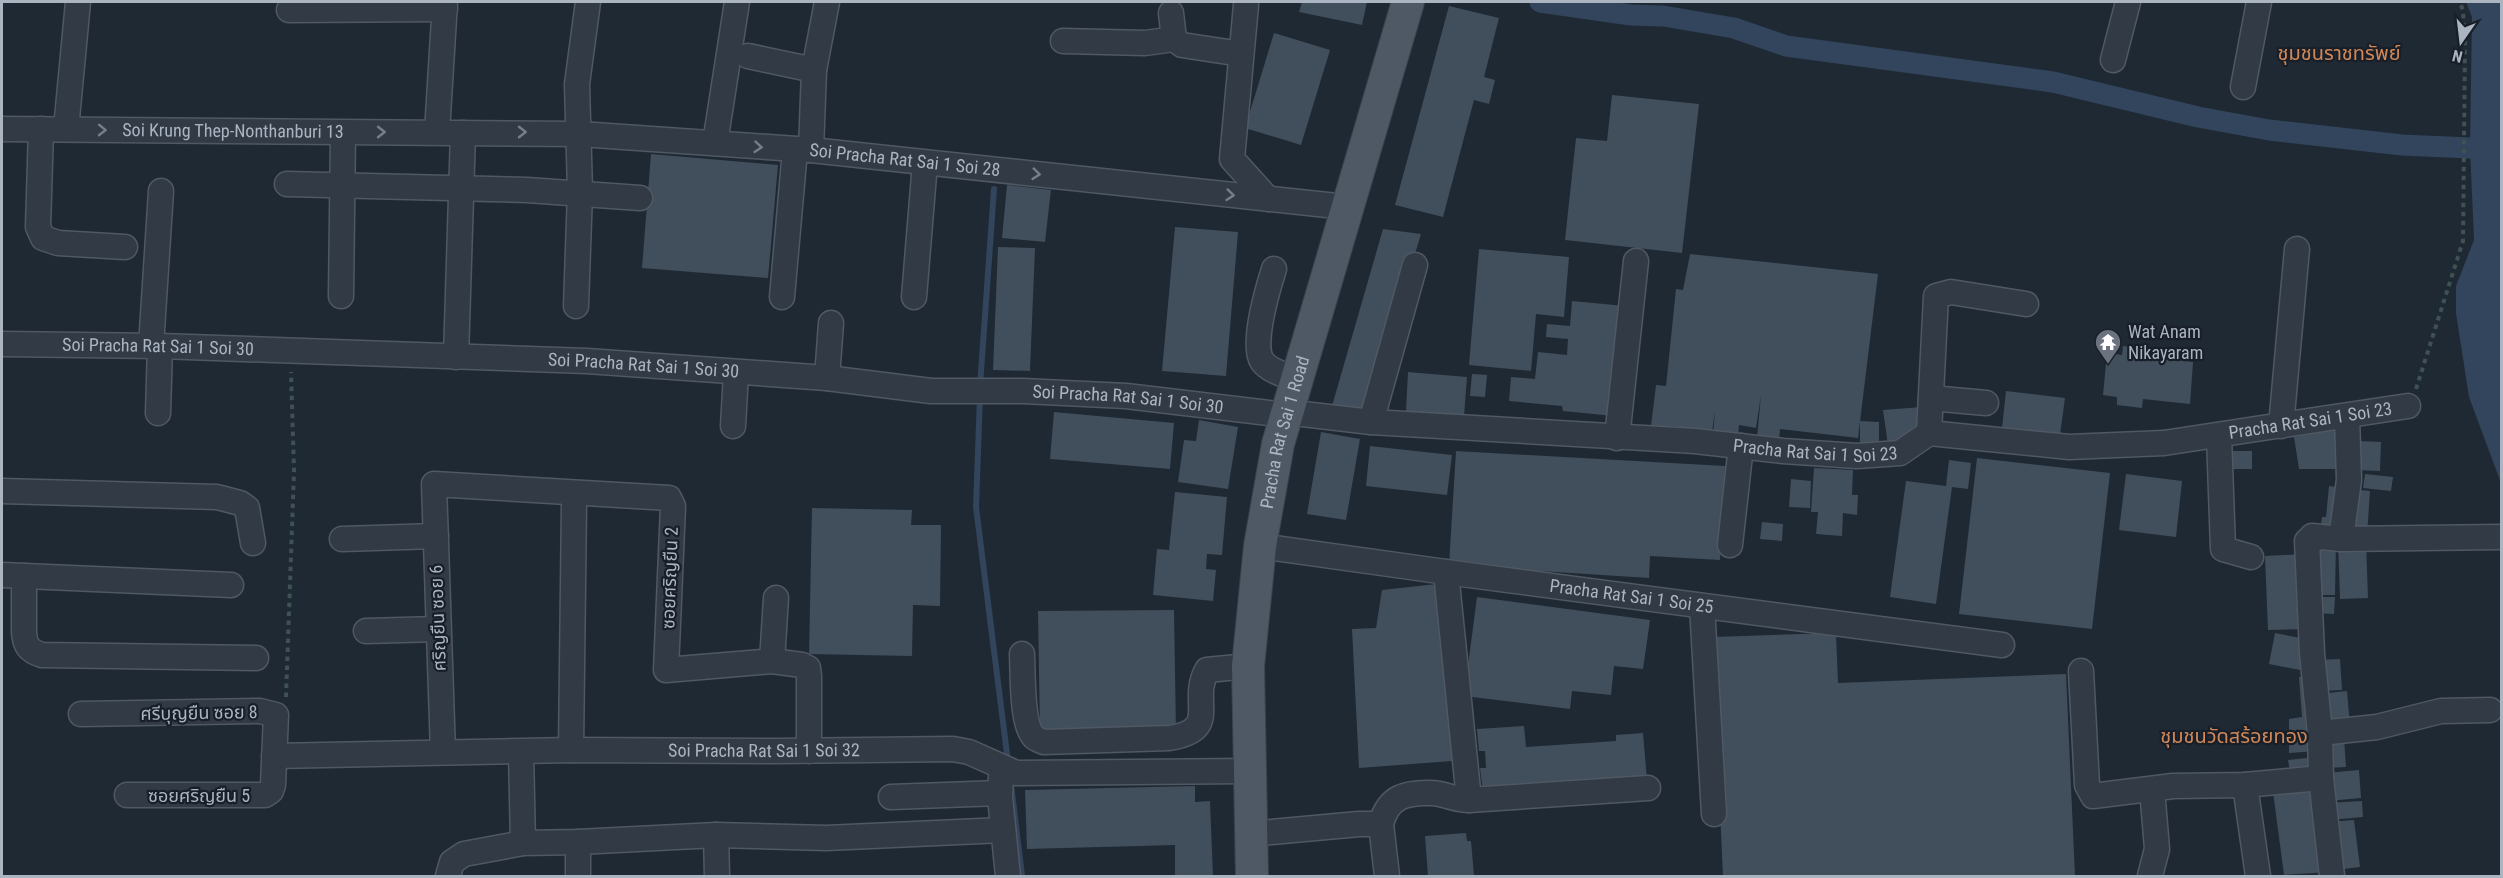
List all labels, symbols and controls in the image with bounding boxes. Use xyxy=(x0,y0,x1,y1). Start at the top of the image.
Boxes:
north arrow xyxy=(2431,12,2491,72)
district label: ชุมชนราชทรัพย์ xyxy=(2277,41,2401,65)
text: N xyxy=(2450,46,2465,66)
street label: Soi Krung Thep-Nonthanburi 13 xyxy=(122,119,344,142)
one-way arrow xyxy=(97,124,106,136)
one-way arrow xyxy=(376,126,385,138)
one-way arrow xyxy=(517,126,526,138)
street label: Soi Pracha Rat Sai 1 Soi 28 xyxy=(809,139,1001,180)
one-way arrow xyxy=(754,140,763,153)
one-way arrow xyxy=(1031,167,1041,179)
one-way arrow xyxy=(1225,188,1234,201)
place label: Wat Anam Nikayaram xyxy=(2128,321,2203,363)
temple icon: Wat Anam Nikayaram xyxy=(2093,327,2123,365)
street label: Soi Pracha Rat Sai 1 Soi 30 xyxy=(62,334,254,359)
street label: Soi Pracha Rat Sai 1 Soi 30 xyxy=(548,349,740,382)
street label: Pracha Rat Sai 1 Road xyxy=(1256,353,1313,510)
street label: Soi Pracha Rat Sai 1 Soi 30 xyxy=(1032,380,1225,418)
street label: Pracha Rat Sai 1 Soi 23 xyxy=(2227,398,2393,443)
street label: Pracha Rat Sai 1 Soi 23 xyxy=(1732,434,1898,466)
street label: ซอยศริญยืน 2 xyxy=(657,526,682,629)
street label: ศริญยืน ซอย 6 xyxy=(425,565,450,672)
street label: Pracha Rat Sai 1 Soi 25 xyxy=(1549,575,1715,617)
street label: ศรีบุญยืน ซอย 8 xyxy=(140,701,258,725)
district label: ชุมชนวัดสร้อยทอง xyxy=(2160,724,2308,748)
street label: Soi Pracha Rat Sai 1 Soi 32 xyxy=(668,739,860,761)
street label: ซอยศริญยืน 5 xyxy=(148,785,250,806)

